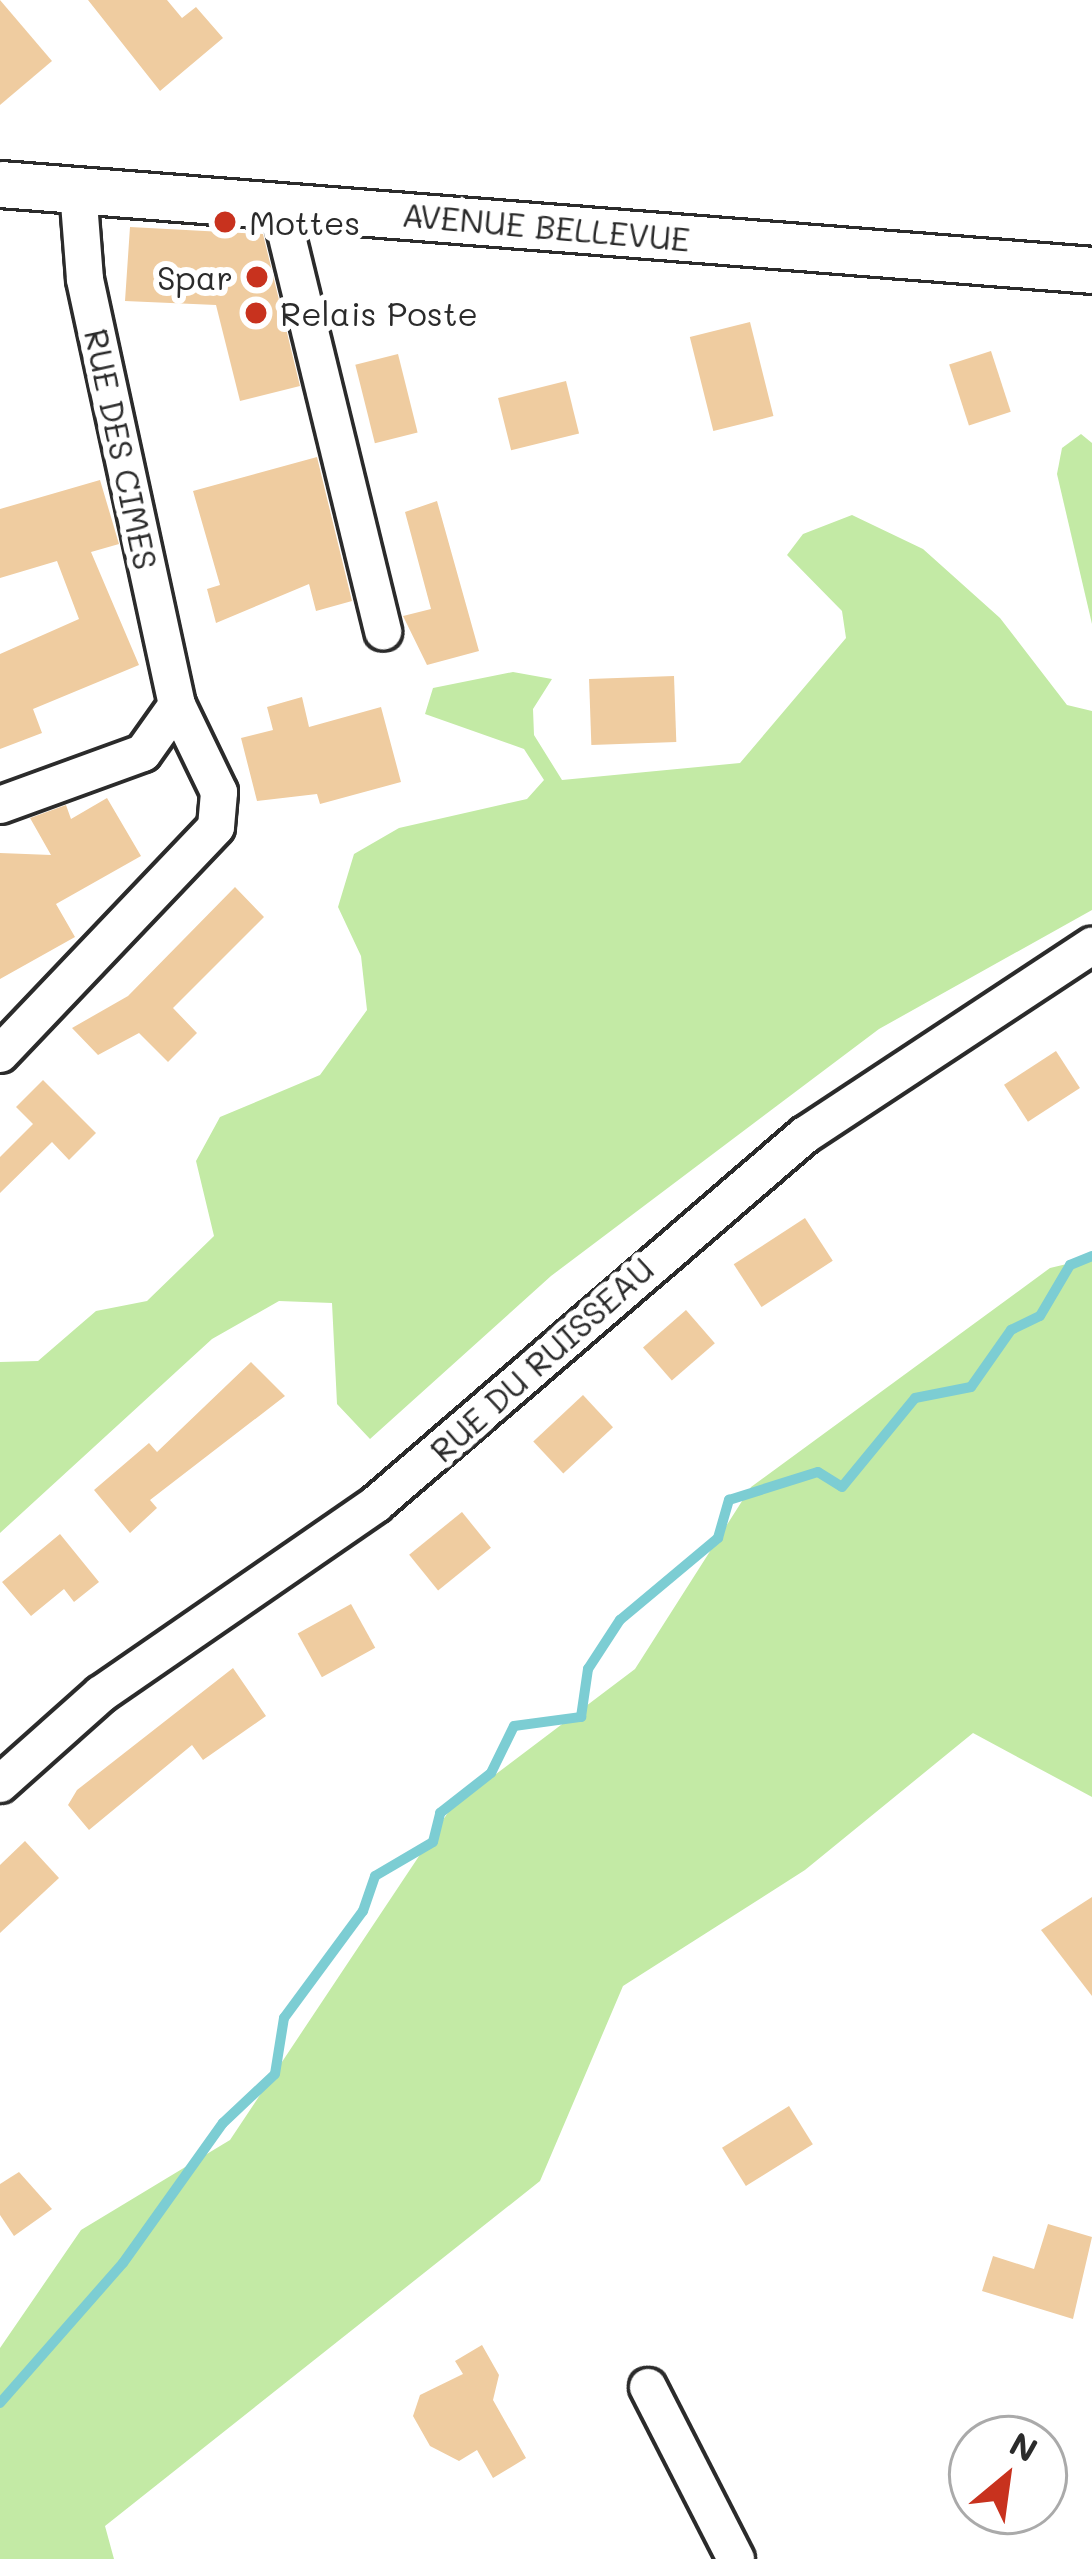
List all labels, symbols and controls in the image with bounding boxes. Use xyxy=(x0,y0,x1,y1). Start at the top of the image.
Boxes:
street label: AVENUE BELLEVUE xyxy=(400,194,692,258)
place label: Mottes xyxy=(249,202,360,242)
marker: Mottes xyxy=(212,209,238,235)
place label: Spar xyxy=(157,257,233,297)
marker: Spar xyxy=(244,264,270,290)
place label: Relais Poste xyxy=(280,293,478,333)
marker: Relais Poste xyxy=(243,300,269,326)
street label: RUE DES CIMES xyxy=(77,325,167,573)
street label: RUE DU RUISSEAU xyxy=(421,1248,661,1470)
north arrow xyxy=(948,2415,1068,2535)
text: N xyxy=(1003,2421,1046,2471)

